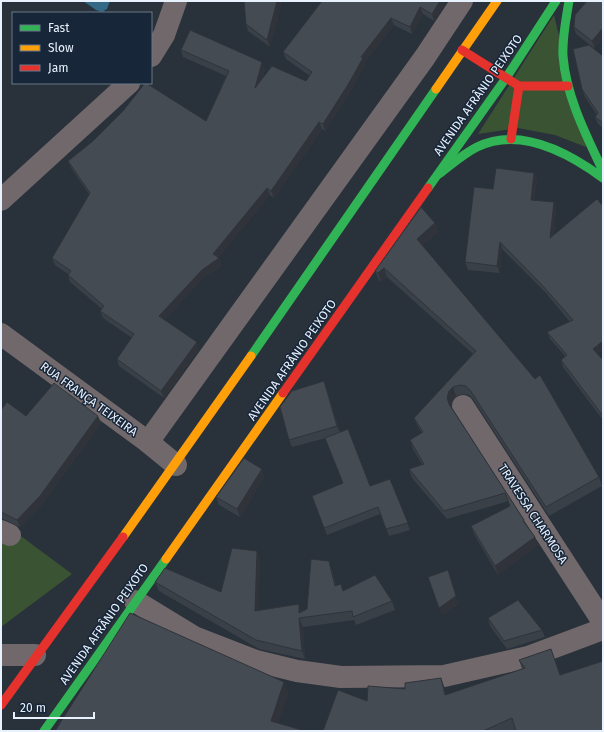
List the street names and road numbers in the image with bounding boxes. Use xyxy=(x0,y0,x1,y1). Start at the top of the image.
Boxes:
street label: AVENIDA AFRÂNIO PEIXOTO xyxy=(430,31,525,158)
street label: AVENIDA AFRÂNIO PEIXOTO xyxy=(244,296,339,423)
street label: RUA FRANÇA TEIXEIRA xyxy=(38,359,140,439)
street label: TRAVESSA CHARMOSA xyxy=(496,462,571,567)
street label: AVENIDA AFRÂNIO PEIXOTO xyxy=(56,560,151,687)

